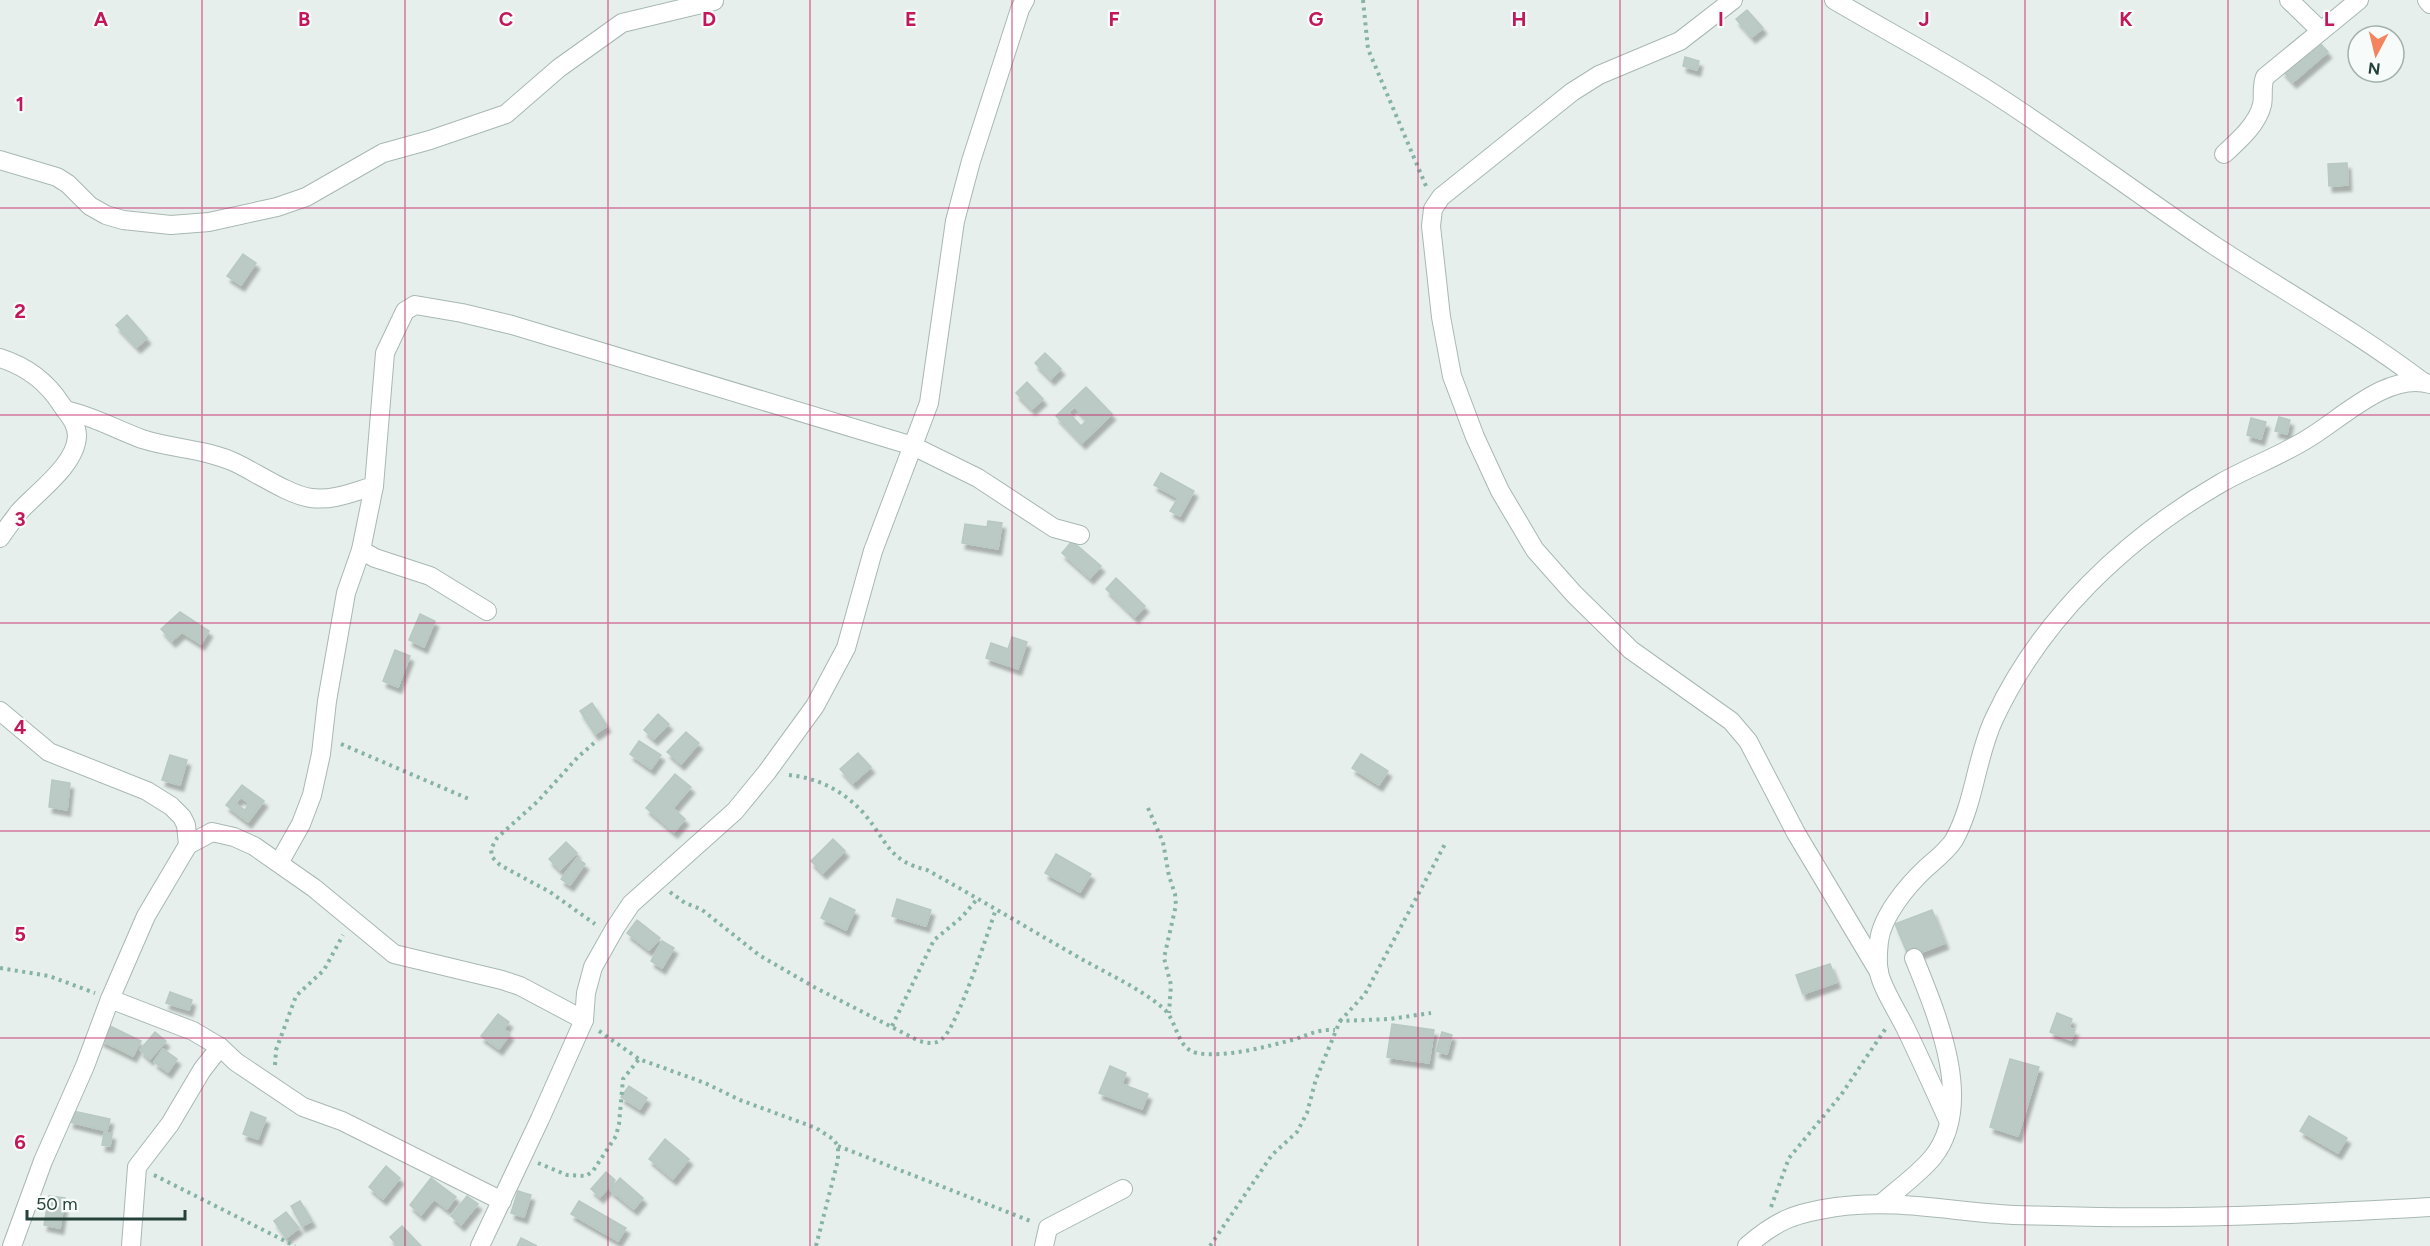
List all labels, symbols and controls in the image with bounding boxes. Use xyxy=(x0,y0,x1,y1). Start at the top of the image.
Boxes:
text: A xyxy=(94,7,109,31)
text: B xyxy=(298,7,310,31)
text: C xyxy=(499,7,513,31)
text: D xyxy=(702,7,716,31)
text: E xyxy=(905,7,917,31)
text: F xyxy=(1108,7,1120,31)
text: G xyxy=(1309,7,1324,31)
text: H xyxy=(1512,7,1527,31)
text: I xyxy=(1718,7,1724,31)
text: J xyxy=(1918,7,1930,31)
text: K xyxy=(2119,7,2133,31)
text: L xyxy=(2324,7,2335,31)
north arrow xyxy=(2346,24,2406,84)
text: N xyxy=(2367,58,2382,79)
text: 1 xyxy=(16,92,24,116)
text: 2 xyxy=(14,299,26,323)
text: 3 xyxy=(14,507,26,531)
text: 4 xyxy=(14,715,27,739)
text: 5 xyxy=(14,922,26,946)
text: 6 xyxy=(14,1130,26,1154)
scale bar xyxy=(27,1183,184,1221)
text: 50 m xyxy=(36,1193,78,1215)

